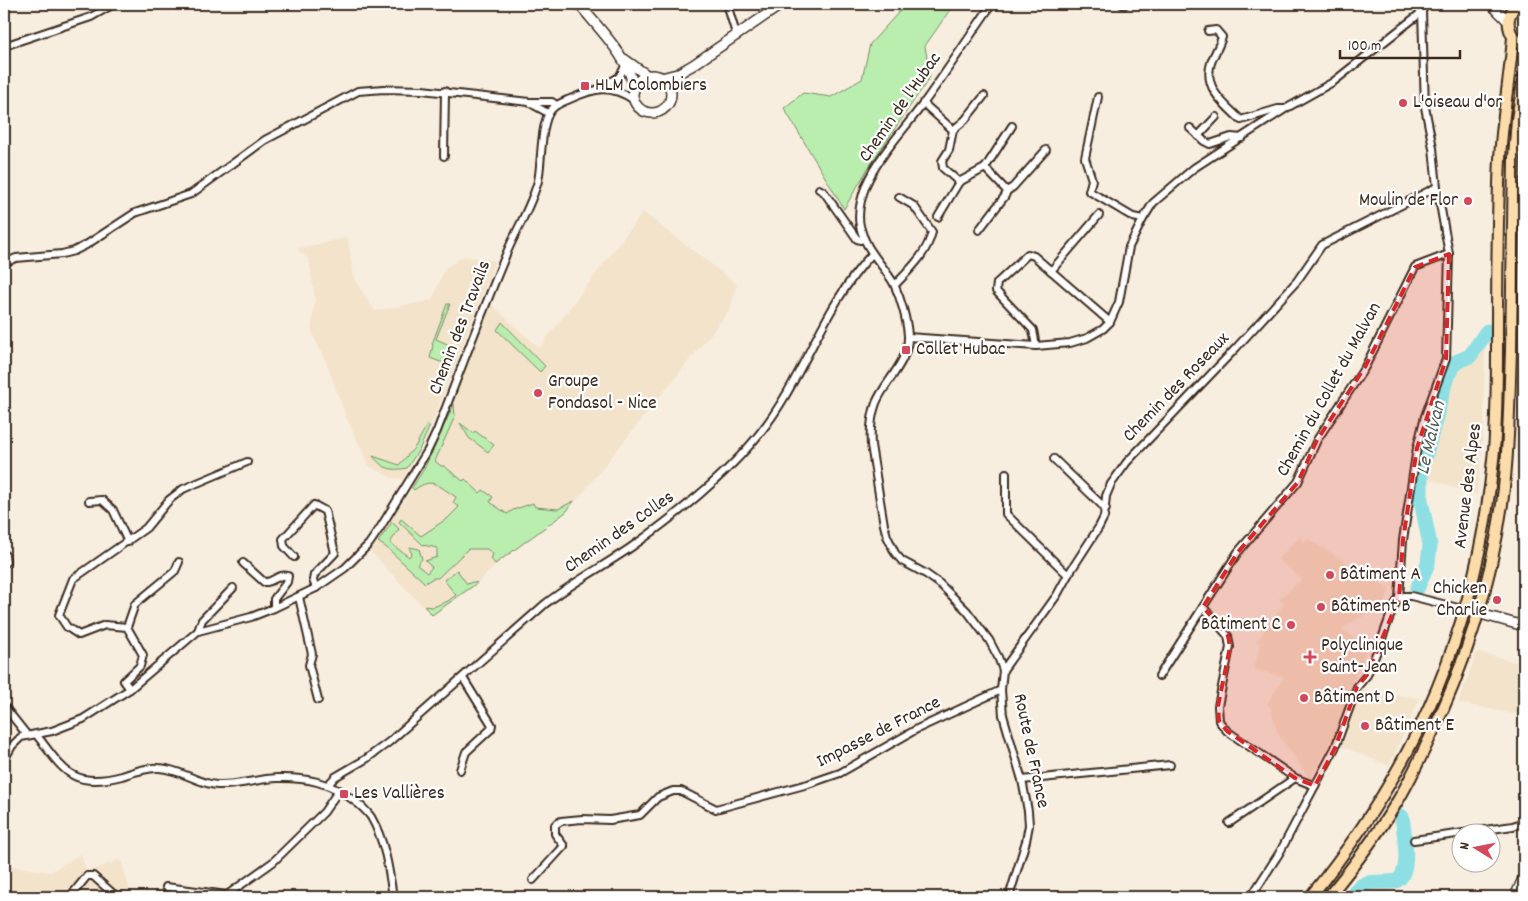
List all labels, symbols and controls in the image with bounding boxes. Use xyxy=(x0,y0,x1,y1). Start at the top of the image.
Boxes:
scale bar xyxy=(1340,28,1460,60)
text: 100 m xyxy=(1348,36,1381,58)
street label: Chemin de l'Hubac xyxy=(853,48,949,168)
place label: HLM Colombiers xyxy=(595,73,707,100)
marker: HLM Colombiers xyxy=(579,80,591,92)
place label: L'oiseau d'or xyxy=(1413,90,1502,117)
marker: L'oiseau d'or xyxy=(1397,97,1409,109)
place label: Moulin de Flor xyxy=(1359,188,1458,215)
marker: Moulin de Flor xyxy=(1462,195,1474,207)
street label: Chemin des Travails xyxy=(423,257,499,399)
street label: Chemin du Collet du Malvan xyxy=(1271,298,1389,482)
street label: Chemin des Roseaux xyxy=(1117,327,1237,449)
place label: Collet Hubac xyxy=(916,337,1005,364)
marker: Collet Hubac xyxy=(900,344,912,356)
place label: Groupe Fondasol - Nice xyxy=(548,369,657,418)
marker: Groupe Fondasol - Nice xyxy=(532,387,544,399)
water label: Le Malvan xyxy=(1410,398,1454,477)
street label: Avenue des Alpes xyxy=(1448,422,1490,550)
street label: Chemin des Colles xyxy=(559,485,681,581)
place label: Bâtiment A xyxy=(1340,562,1421,589)
marker: Bâtiment A xyxy=(1324,569,1336,581)
place label: Chicken Charlie xyxy=(1433,576,1487,625)
place label: Bâtiment B xyxy=(1331,594,1411,621)
marker: Chicken Charlie xyxy=(1491,594,1503,606)
marker: Bâtiment B xyxy=(1315,601,1327,613)
place label: Bâtiment C xyxy=(1201,612,1281,639)
marker: Bâtiment C xyxy=(1285,619,1297,631)
place label: Polyclinique Saint-Jean xyxy=(1321,633,1403,682)
marker: Polyclinique Saint-Jean xyxy=(1303,650,1317,664)
place label: Bâtiment D xyxy=(1314,685,1395,712)
street label: Impasse de France xyxy=(812,690,946,776)
street label: Route de France xyxy=(1005,691,1055,811)
marker: Bâtiment D xyxy=(1298,692,1310,704)
place label: Bâtiment E xyxy=(1375,713,1455,740)
marker: Bâtiment E xyxy=(1359,720,1371,732)
place label: Les Vallières xyxy=(354,781,445,808)
marker: Les Vallières xyxy=(338,788,350,800)
north arrow xyxy=(1450,824,1500,874)
text: N xyxy=(1455,841,1476,851)

